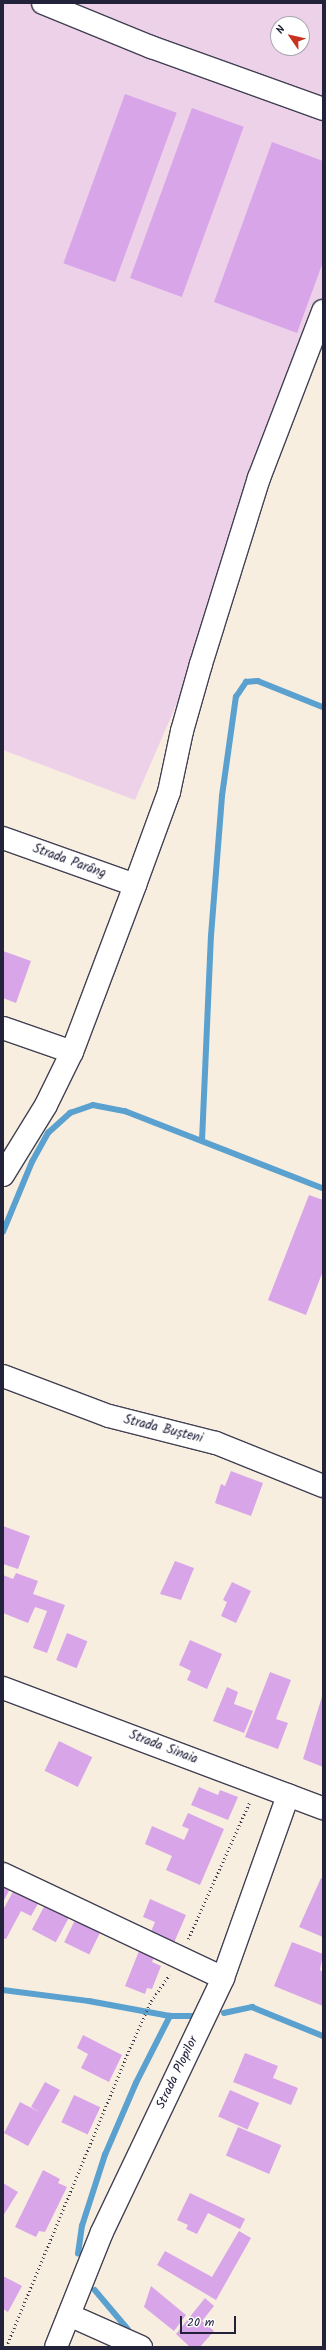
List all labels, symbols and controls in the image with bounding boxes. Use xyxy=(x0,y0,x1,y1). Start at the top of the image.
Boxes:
north arrow xyxy=(270,16,310,56)
text: N xyxy=(271,22,290,38)
street label: Strada Parâng xyxy=(30,842,108,882)
street label: Strada Bușteni xyxy=(122,1413,204,1447)
street label: Strada Sinaia xyxy=(126,1728,200,1768)
street label: Strada Plopilor xyxy=(154,2034,202,2112)
scale bar xyxy=(182,2308,238,2334)
text: 20 m xyxy=(187,2313,214,2332)

